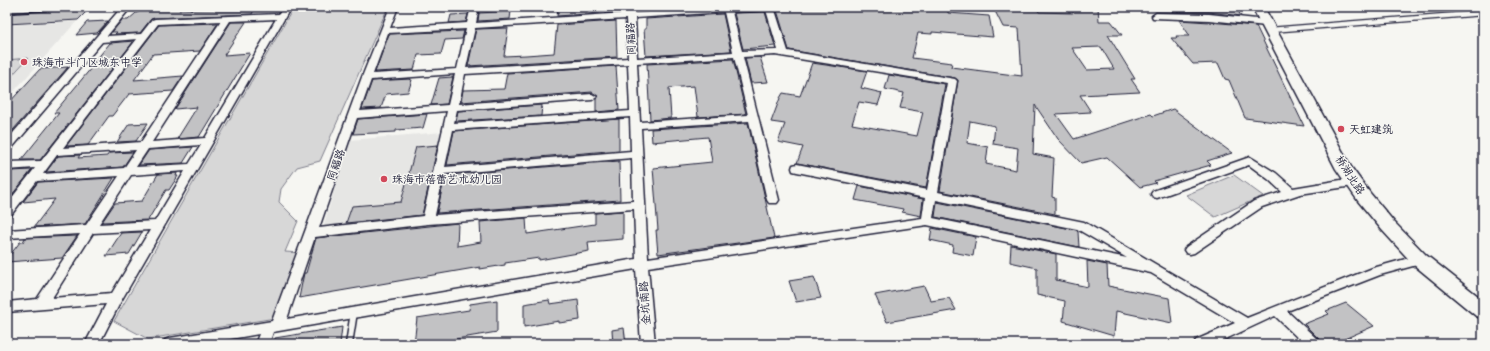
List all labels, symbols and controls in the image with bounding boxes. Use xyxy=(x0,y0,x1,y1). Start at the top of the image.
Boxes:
street label: 同福路 xyxy=(623,22,639,56)
place label: 珠海市斗门区城东中学 xyxy=(32,55,142,70)
marker: 珠海市斗门区城东中学 xyxy=(19,57,29,67)
place label: 天虹建筑 xyxy=(1349,122,1393,137)
marker: 天虹建筑 xyxy=(1336,124,1346,134)
street label: 同福路 xyxy=(323,147,349,183)
street label: 桥湖北路 xyxy=(1332,152,1368,198)
place label: 珠海市蓓蕾艺术幼儿园 xyxy=(392,172,502,187)
marker: 珠海市蓓蕾艺术幼儿园 xyxy=(379,174,389,184)
street label: 金坑南路 xyxy=(636,281,654,325)

